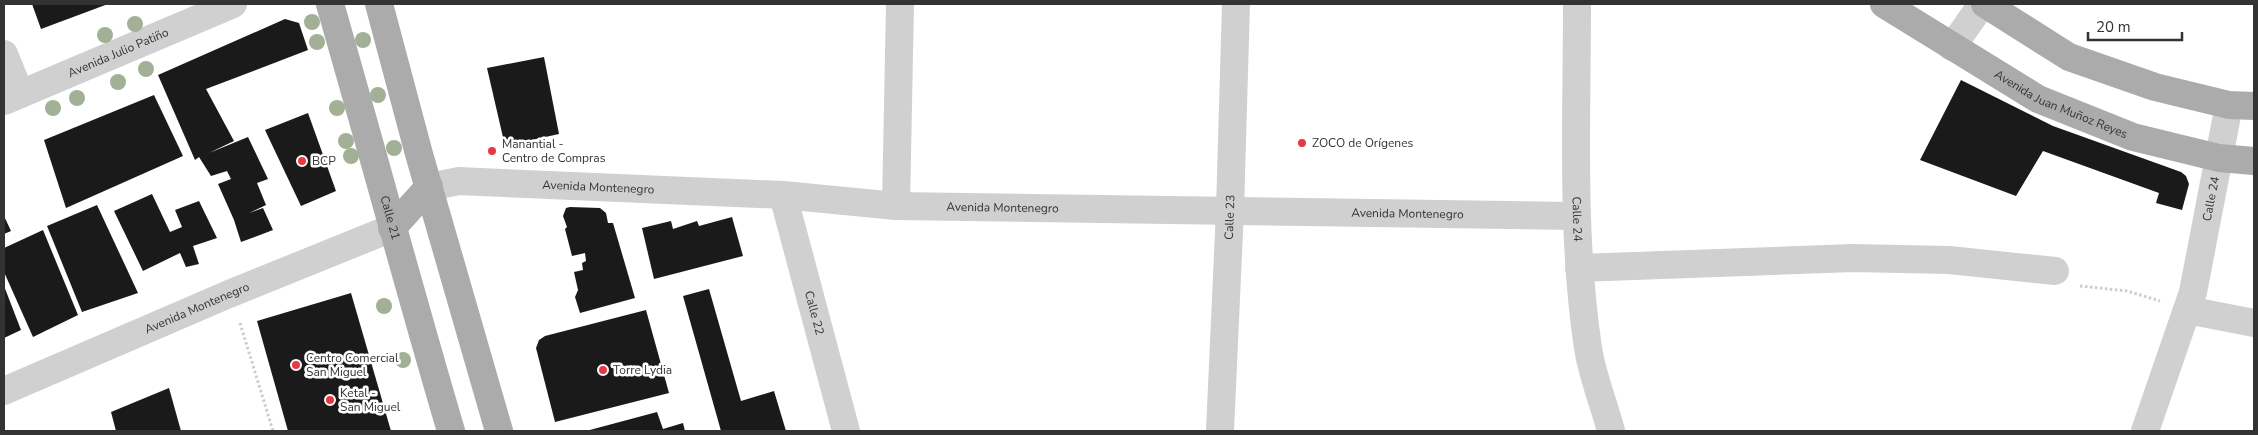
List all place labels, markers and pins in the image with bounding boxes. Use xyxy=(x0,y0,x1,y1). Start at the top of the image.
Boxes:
place label: ZOCO de Orígenes xyxy=(1312,135,1414,151)
place label: Manantial - Centro de Compras xyxy=(502,136,606,166)
marker: ZOCO de Orígenes xyxy=(1296,137,1308,149)
marker: Manantial - Centro de Compras xyxy=(486,145,498,157)
place label: BCP xyxy=(312,153,336,169)
marker: BCP xyxy=(296,155,308,167)
place label: Centro Comercial San Miguel xyxy=(306,350,399,380)
marker: Centro Comercial San Miguel xyxy=(290,359,302,371)
place label: Torre Lydia xyxy=(613,362,672,378)
marker: Torre Lydia xyxy=(597,364,609,376)
place label: Ketal - San Miguel xyxy=(340,385,401,415)
marker: Ketal - San Miguel xyxy=(324,394,336,406)

